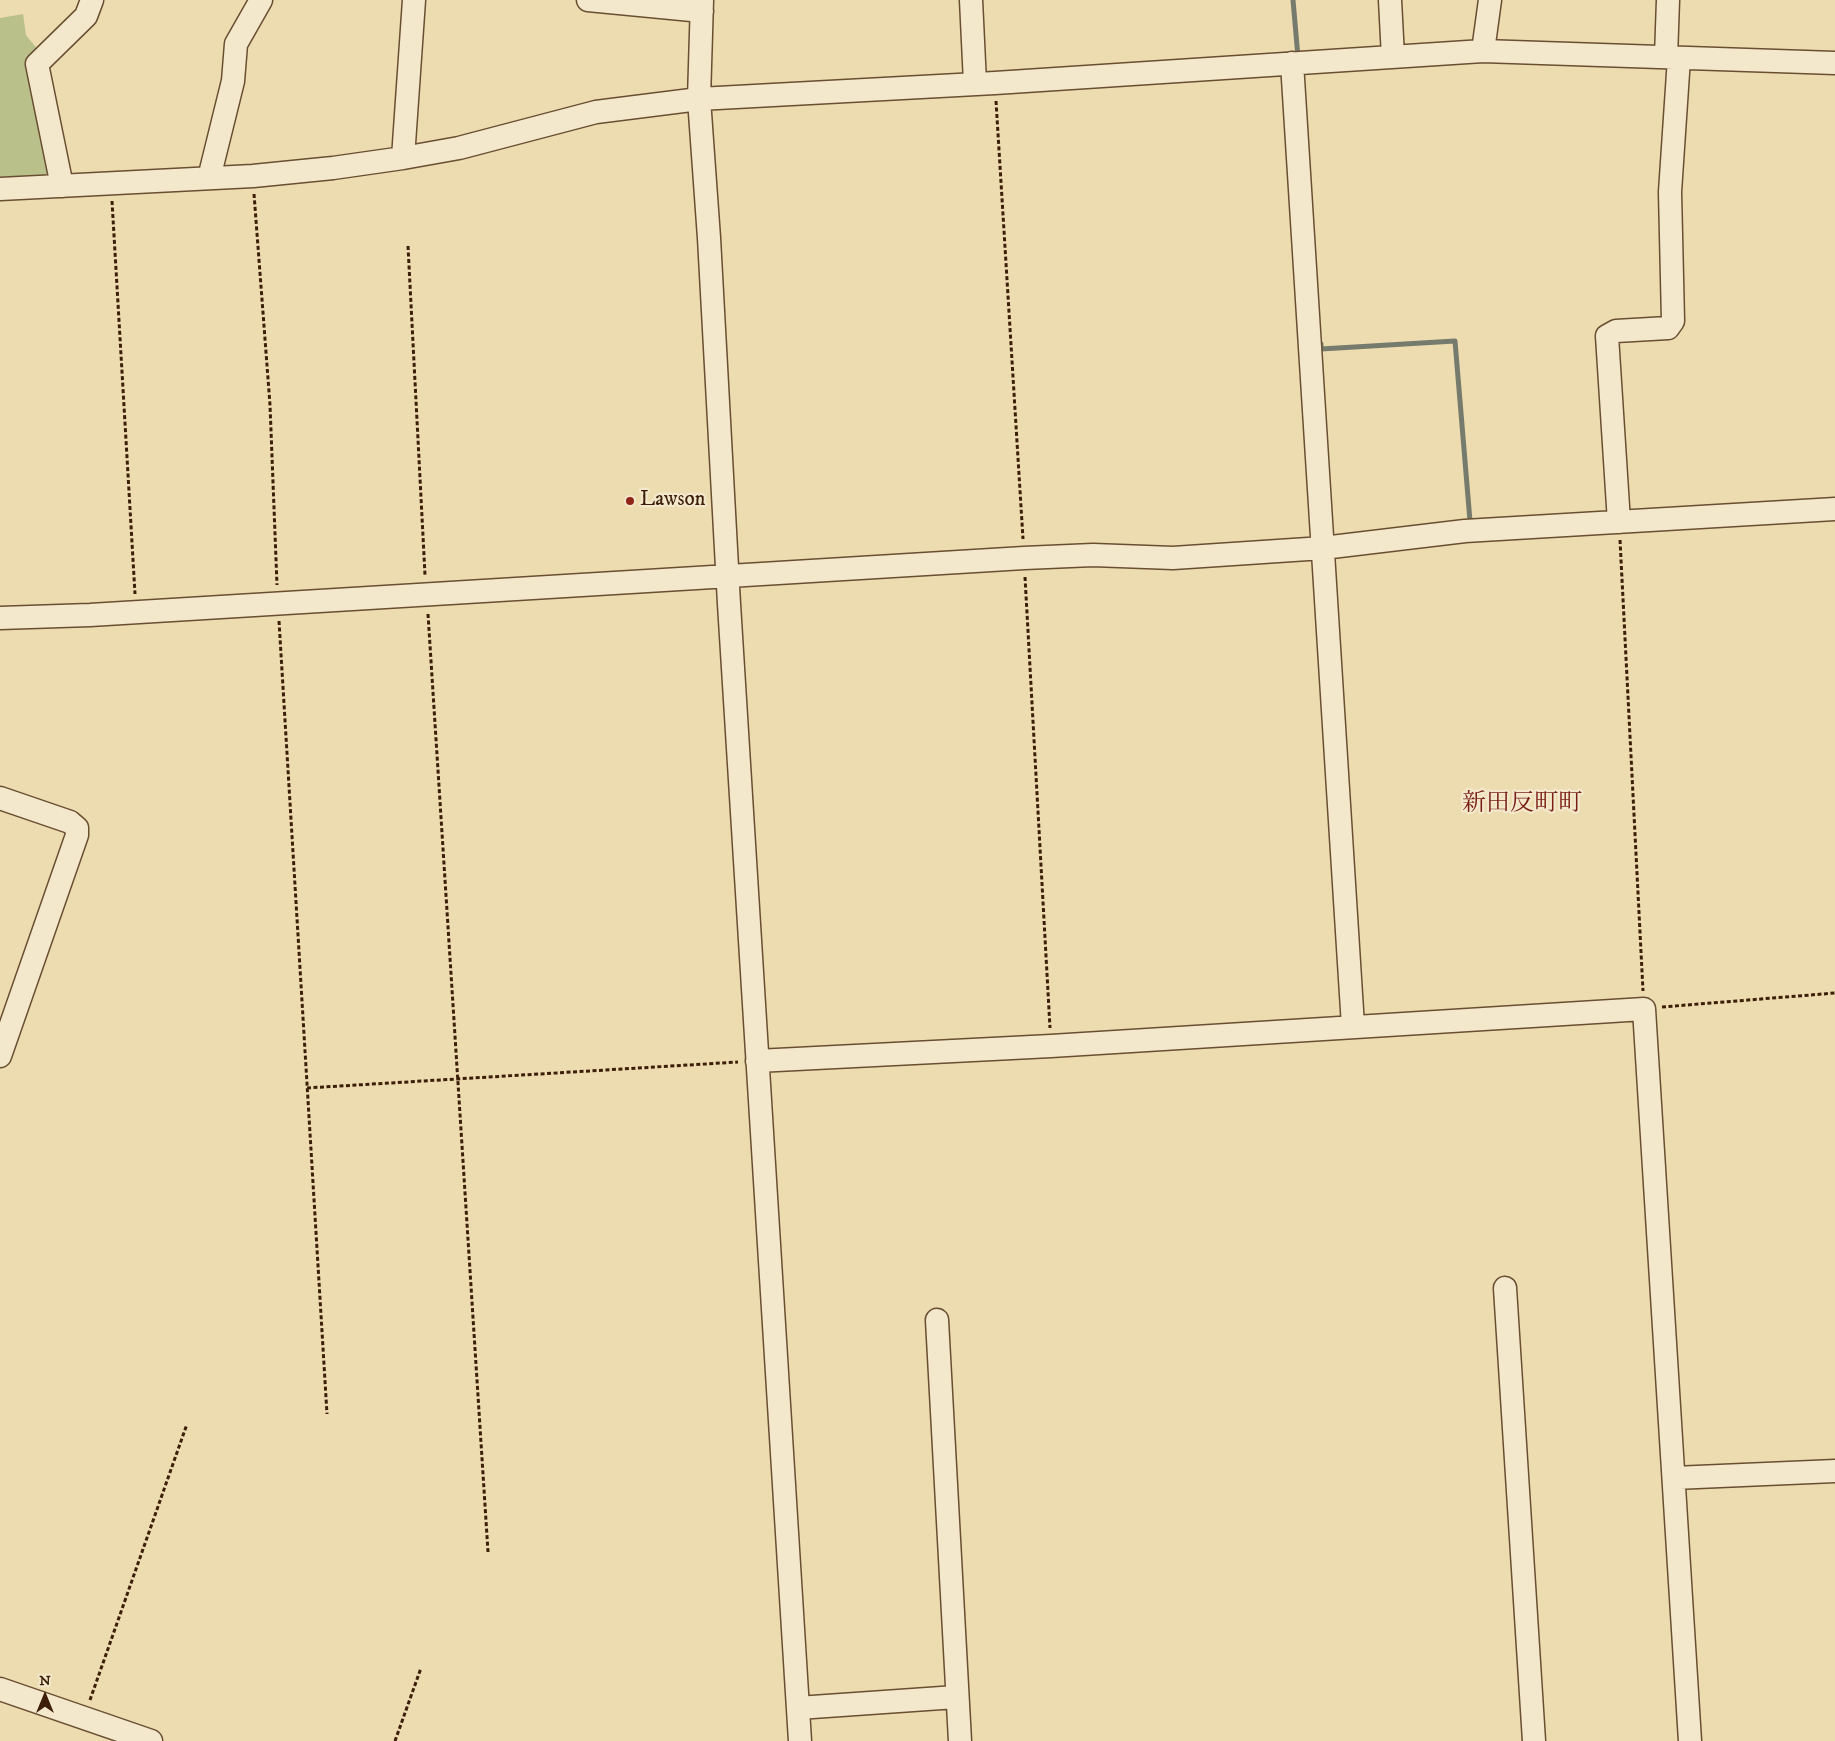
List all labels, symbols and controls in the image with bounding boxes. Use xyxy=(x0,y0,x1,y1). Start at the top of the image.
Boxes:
place label: Lawson xyxy=(640,488,706,514)
marker: Lawson xyxy=(624,495,636,507)
district label: 新田反町町 xyxy=(1462,791,1582,819)
north arrow xyxy=(20,1671,70,1721)
text: N xyxy=(39,1672,51,1690)

